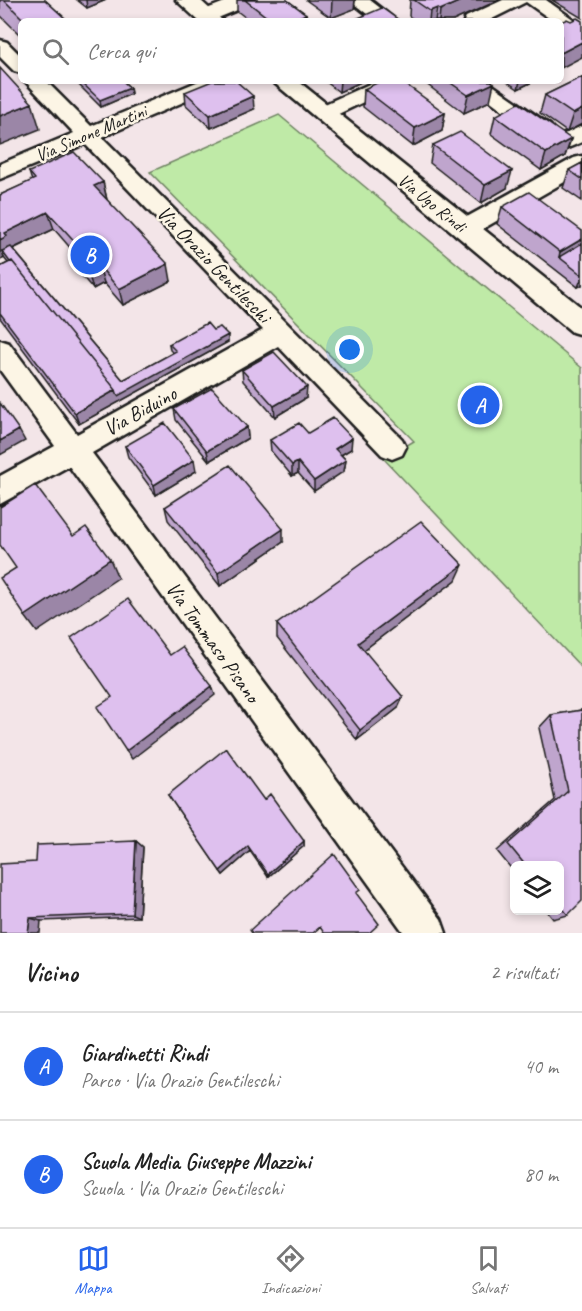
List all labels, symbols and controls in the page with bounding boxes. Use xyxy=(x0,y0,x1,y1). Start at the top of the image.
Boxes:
search box xyxy=(18,18,564,84)
icon: search xyxy=(39,35,72,68)
text: Cerca qui xyxy=(87,37,155,65)
street label: Via Simone Martini xyxy=(32,99,152,166)
street label: Via Ugo Rindi xyxy=(393,169,473,239)
street label: Via Orazio Gentileschi xyxy=(151,200,279,330)
pin: B xyxy=(70,232,110,278)
your location xyxy=(335,335,364,364)
street label: Via Biduino xyxy=(99,380,182,442)
pin: A xyxy=(460,382,500,428)
street label: Via Tommaso Pisano xyxy=(160,576,267,710)
map controls xyxy=(510,861,564,915)
button: layers xyxy=(510,861,564,915)
text: Vicino xyxy=(24,956,78,989)
text: 2 risultati xyxy=(490,960,558,985)
text: Giardinetti Rindi xyxy=(81,1040,208,1068)
text: A xyxy=(38,1054,49,1079)
text: 40 m xyxy=(524,1054,558,1079)
text: Parco · Via Orazio Gentileschi xyxy=(81,1068,279,1093)
text: Scuola Media Giuseppe Mazzini xyxy=(81,1148,311,1176)
text: B xyxy=(38,1162,49,1187)
text: 80 m xyxy=(524,1162,558,1187)
text: Scuola · Via Orazio Gentileschi xyxy=(81,1176,283,1201)
tab: Mappa xyxy=(75,1242,112,1298)
tab: Indicazioni xyxy=(261,1242,320,1298)
tab: Salvati xyxy=(470,1242,507,1298)

